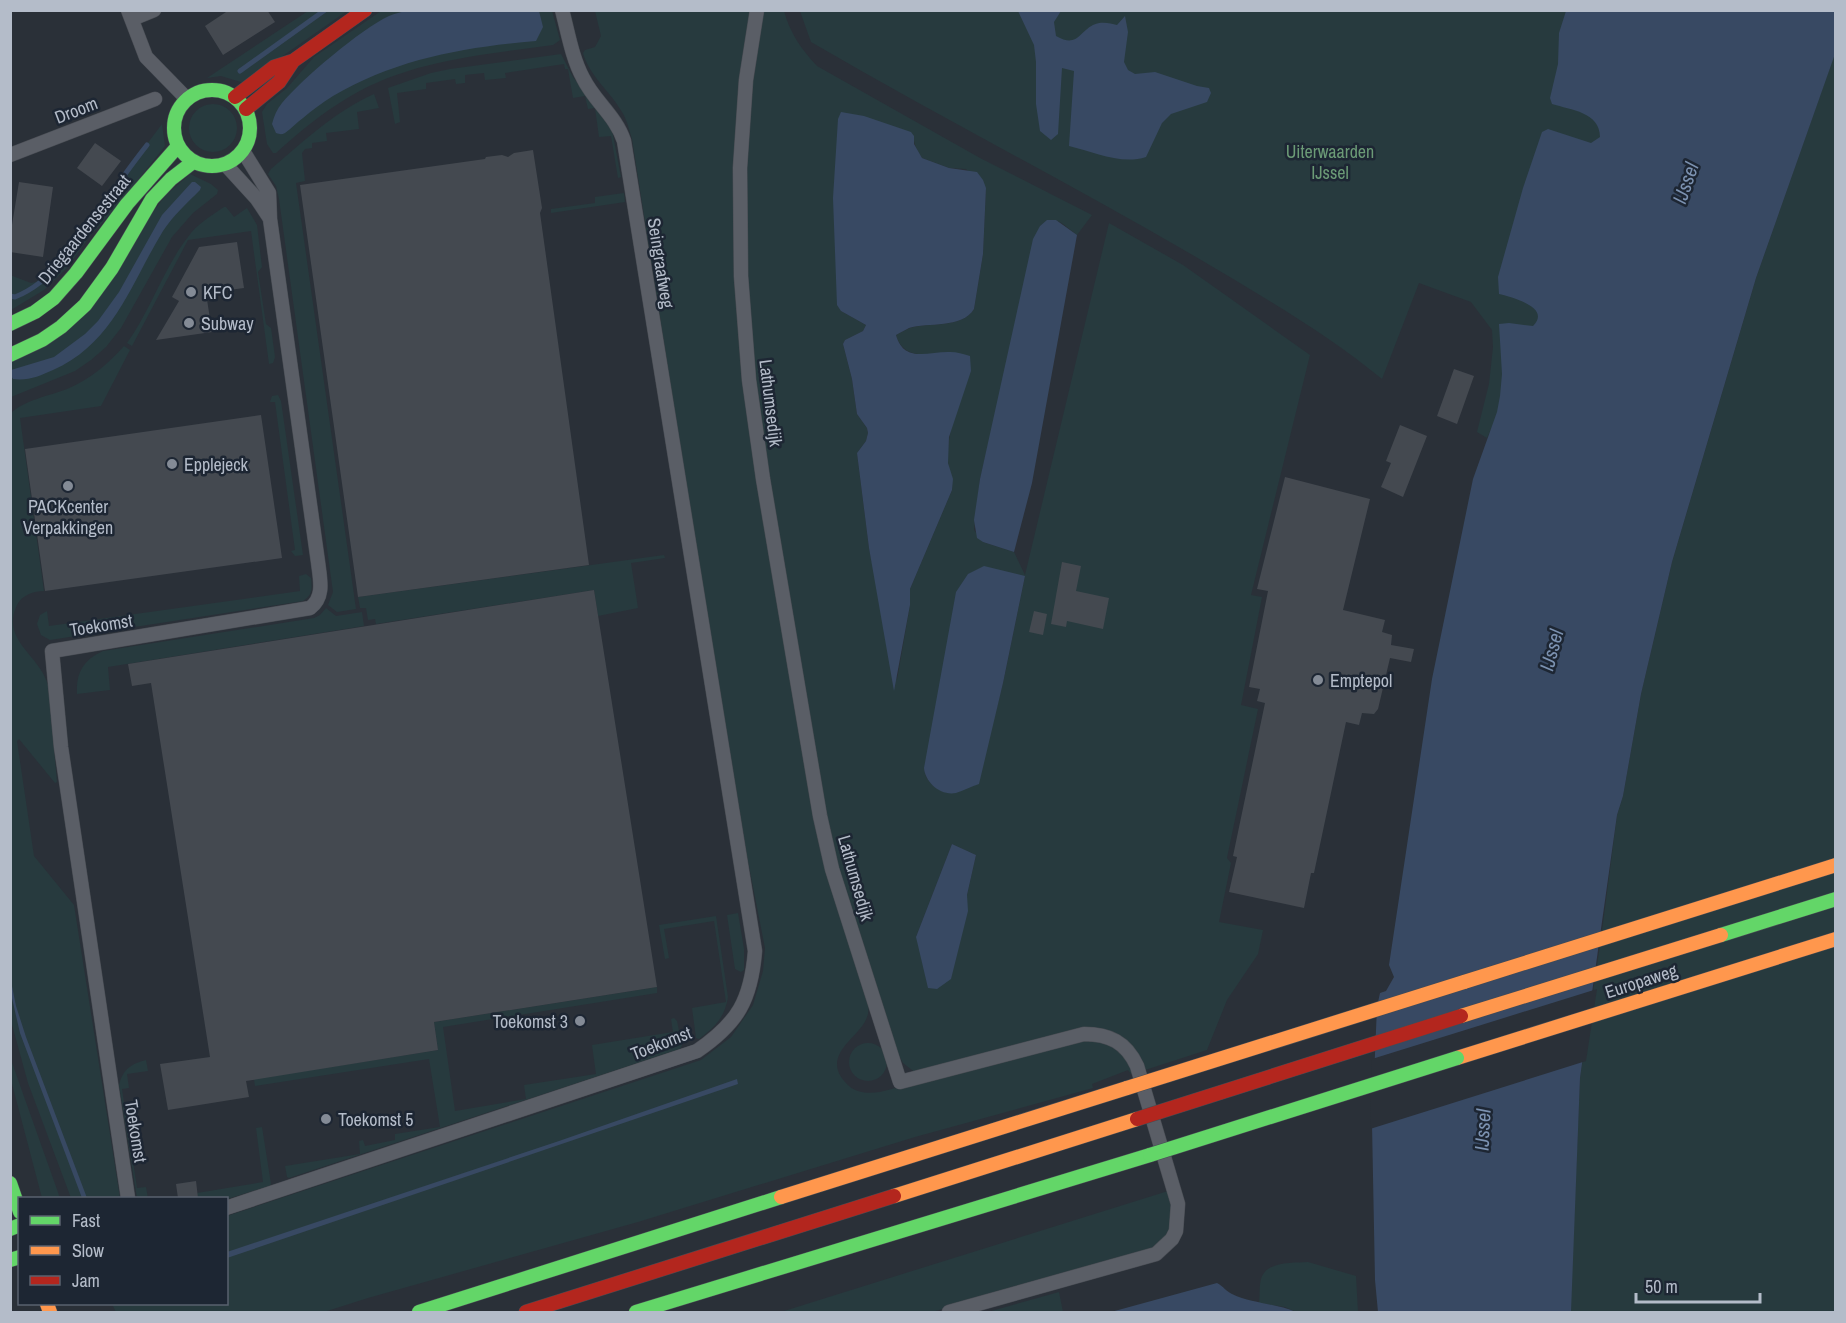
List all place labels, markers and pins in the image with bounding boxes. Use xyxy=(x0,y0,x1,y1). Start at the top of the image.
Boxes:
place label: KFC xyxy=(203,280,233,305)
marker: KFC xyxy=(184,285,198,299)
place label: Subway xyxy=(201,311,254,336)
marker: Subway xyxy=(182,316,196,330)
place label: Epplejeck xyxy=(184,452,249,477)
marker: Epplejeck xyxy=(165,457,179,471)
marker: PACKcenter Verpakkingen xyxy=(61,479,75,493)
place label: PACKcenter Verpakkingen xyxy=(23,494,113,540)
place label: Emptepol xyxy=(1330,668,1392,693)
marker: Emptepol xyxy=(1311,673,1325,687)
place label: Toekomst 3 xyxy=(493,1009,568,1034)
marker: Toekomst 3 xyxy=(573,1014,587,1028)
place label: Toekomst 5 xyxy=(338,1107,413,1132)
marker: Toekomst 5 xyxy=(319,1112,333,1126)

